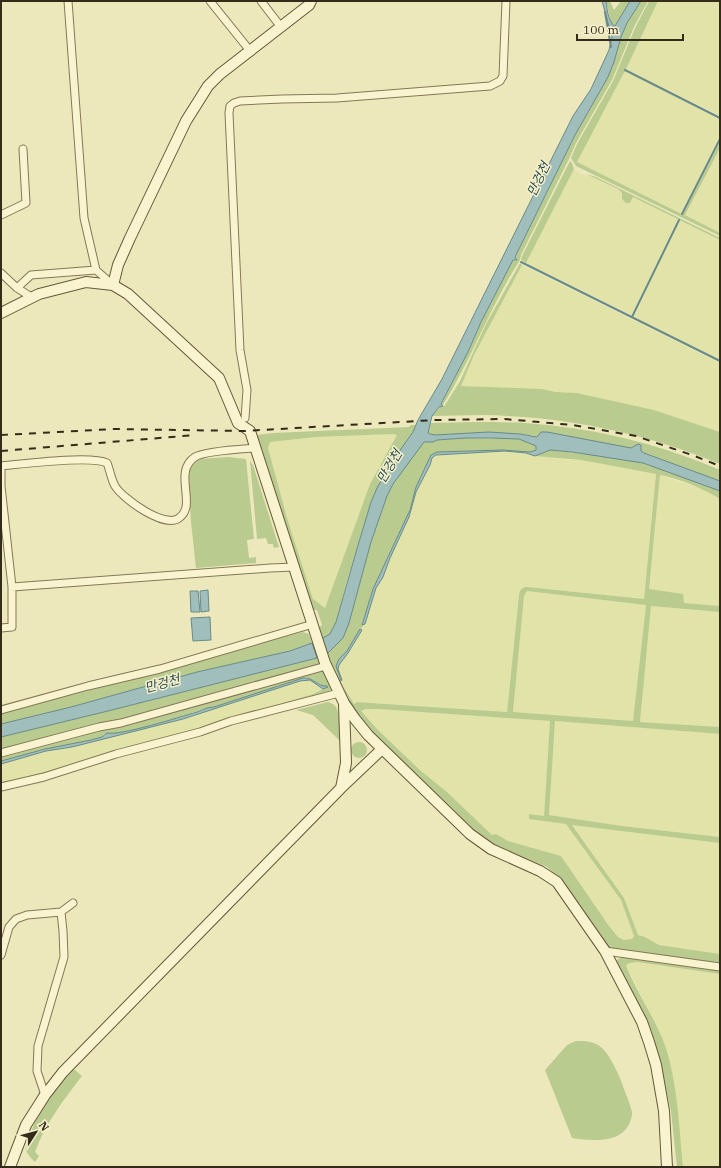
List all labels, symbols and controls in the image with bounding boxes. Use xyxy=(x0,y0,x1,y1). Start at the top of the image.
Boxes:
scale bar xyxy=(577,16,683,42)
text: 100 m xyxy=(583,22,619,37)
water label: 만겅천 xyxy=(523,158,554,199)
water label: 만겅천 xyxy=(373,446,406,486)
water label: 만겅천 xyxy=(143,670,183,696)
north arrow xyxy=(16,1112,56,1152)
text: N xyxy=(36,1118,52,1134)

